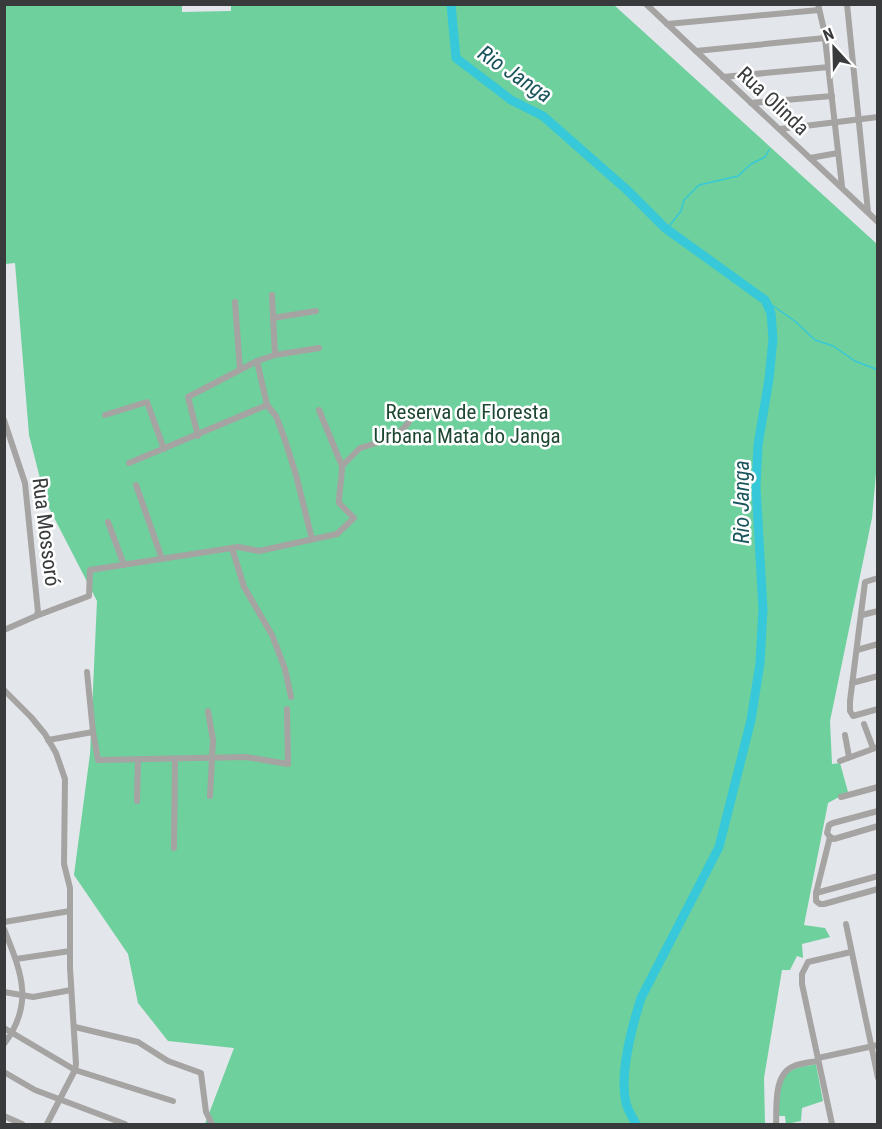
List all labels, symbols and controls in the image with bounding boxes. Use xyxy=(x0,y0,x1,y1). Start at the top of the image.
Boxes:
north arrow xyxy=(804,18,864,78)
text: N xyxy=(820,24,837,45)
water label: Rio Janga xyxy=(473,40,557,108)
street label: Rua Olinda xyxy=(732,62,814,140)
park label: Reserva de Floresta Urbana Mata do Janga xyxy=(373,400,561,448)
water label: Rio Janga xyxy=(729,460,754,544)
street label: Rua Mossoró xyxy=(27,476,65,588)

